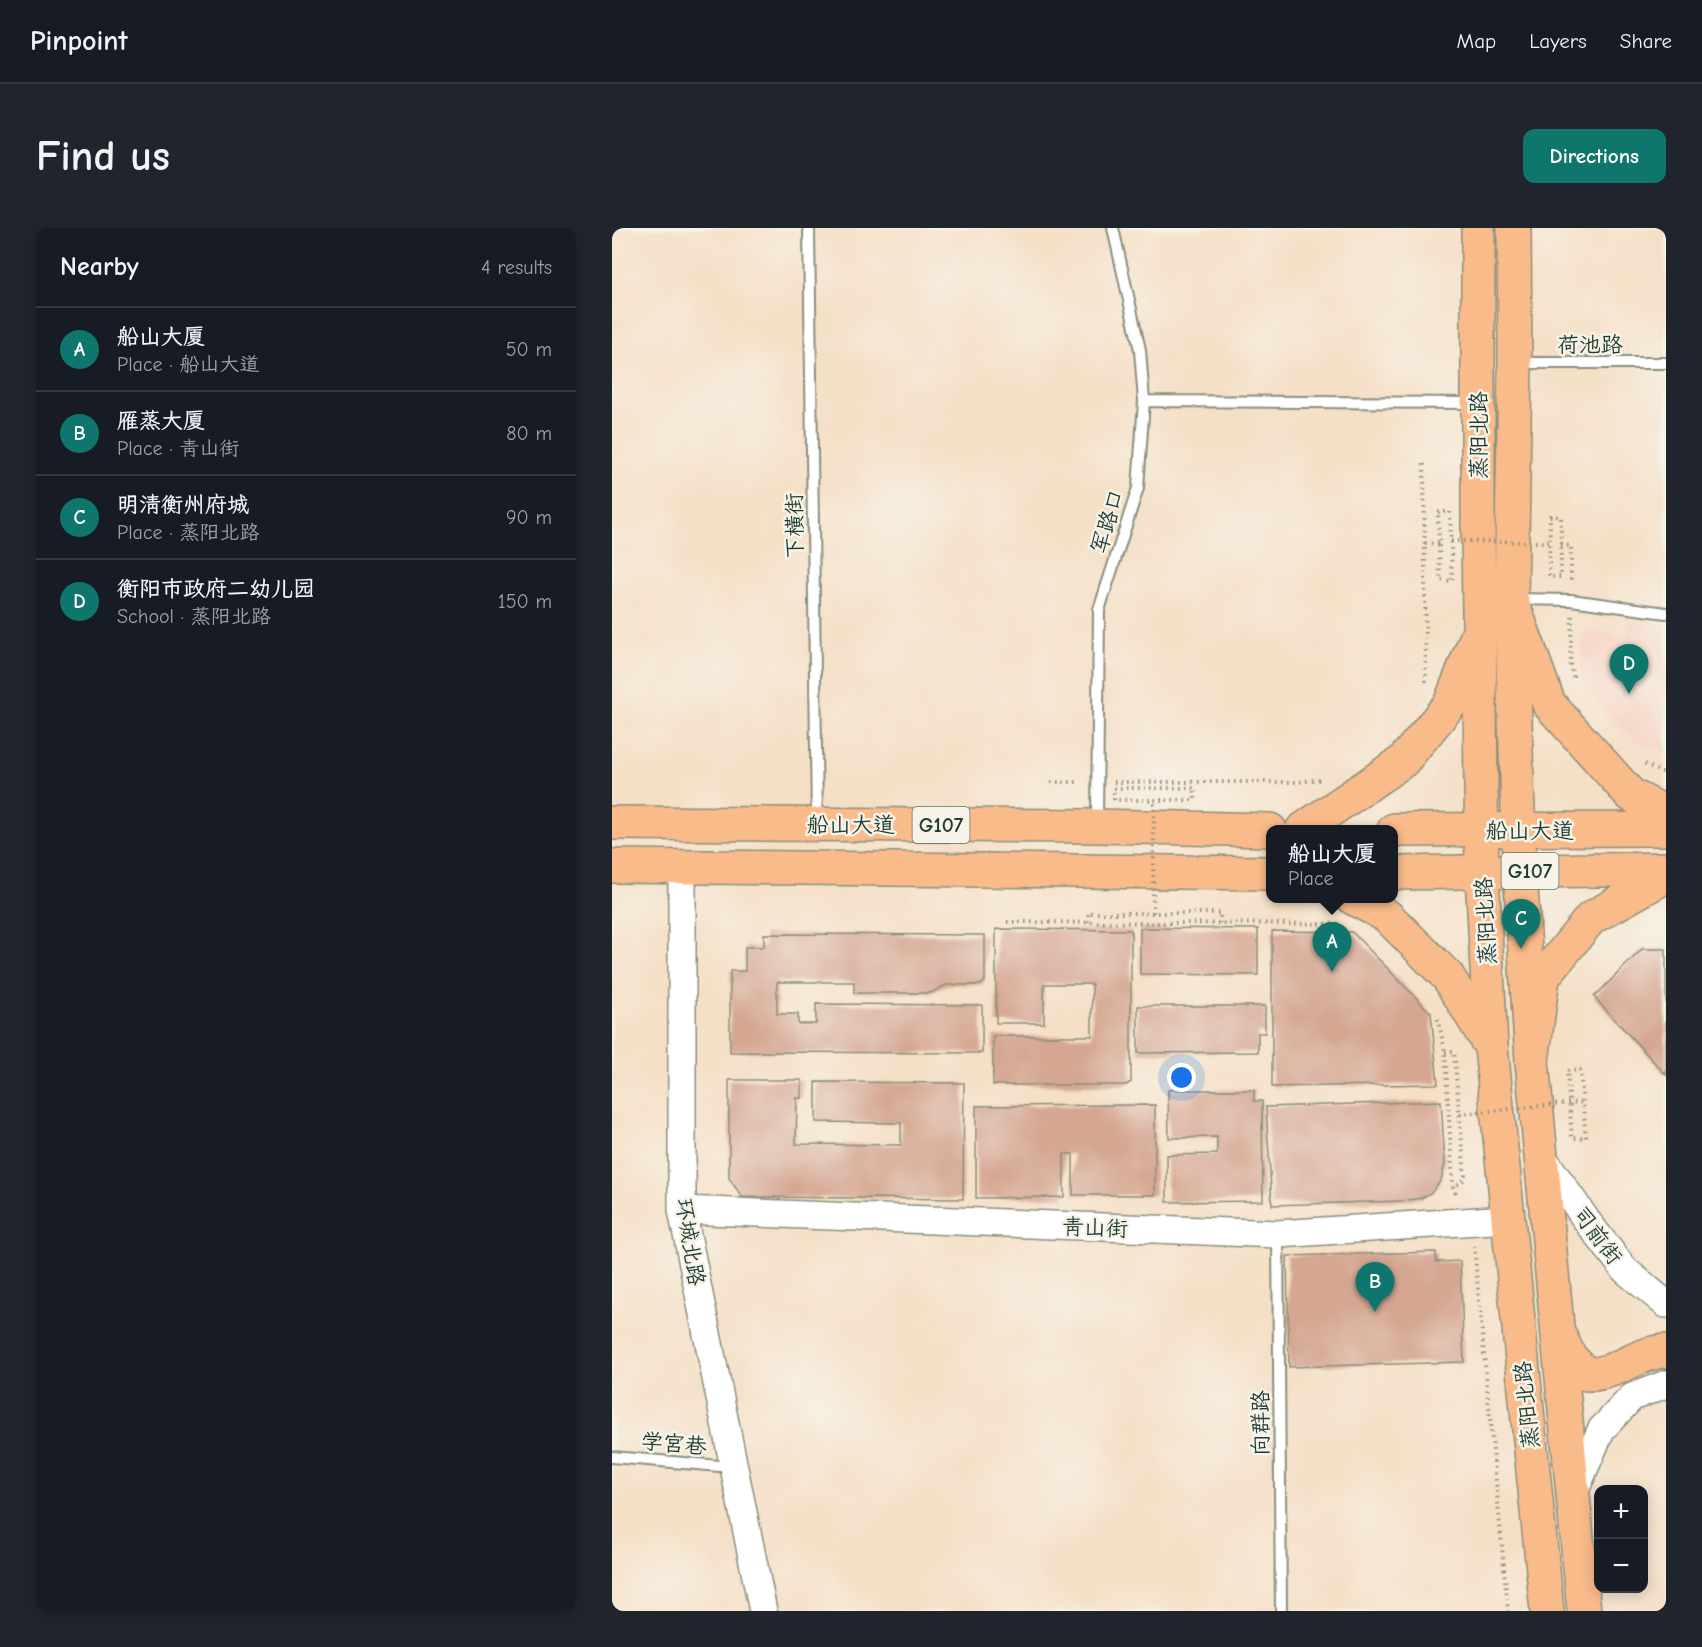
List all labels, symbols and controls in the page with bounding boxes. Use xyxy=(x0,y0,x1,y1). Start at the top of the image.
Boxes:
text: Pinpoint xyxy=(30,25,128,57)
text: Map xyxy=(1457,29,1496,53)
text: Layers xyxy=(1529,29,1587,53)
text: Share xyxy=(1620,29,1672,53)
button: Directions xyxy=(1523,129,1666,183)
text: Find us xyxy=(36,132,170,181)
text: Nearby xyxy=(60,252,139,282)
text: 4 results xyxy=(481,256,552,279)
text: 船山大厦 xyxy=(117,324,205,350)
street label: 荷池路 xyxy=(1557,332,1623,358)
text: A xyxy=(74,338,85,361)
text: 50 m xyxy=(506,338,552,361)
text: Place · 船山大道 xyxy=(117,353,259,376)
street label: 蒸阳北路 xyxy=(1466,391,1492,479)
text: 雁蒸大厦 xyxy=(117,408,205,434)
text: B xyxy=(73,422,86,445)
text: 80 m xyxy=(506,422,552,445)
text: Place · 青山街 xyxy=(117,437,239,460)
street label: 军路口 xyxy=(1086,486,1130,557)
text: 明清衡州府城 xyxy=(117,492,249,518)
street label: 下横街 xyxy=(781,493,809,559)
text: C xyxy=(73,506,86,529)
text: 90 m xyxy=(506,506,552,529)
text: Place · 蒸阳北路 xyxy=(117,521,259,544)
text: 衡阳市政府二幼儿园 xyxy=(117,576,315,602)
text: D xyxy=(73,590,86,613)
text: 150 m xyxy=(498,590,552,613)
text: School · 蒸阳北路 xyxy=(117,605,271,628)
pin: D xyxy=(1610,644,1648,694)
road number: G107 xyxy=(912,807,970,843)
street label: 船山大道 xyxy=(807,812,895,838)
street label: 船山大道 xyxy=(1486,818,1574,844)
popup xyxy=(1266,825,1398,903)
text: 船山大厦 xyxy=(1288,841,1376,867)
road number: G107 xyxy=(1502,853,1558,889)
text: Place xyxy=(1288,867,1334,890)
street label: 蒸阳北路 xyxy=(1471,876,1501,966)
pin: C xyxy=(1502,900,1540,949)
pin: A xyxy=(1312,922,1352,972)
your location xyxy=(1167,1063,1196,1092)
street label: 环城北路 xyxy=(670,1197,710,1288)
street label: 司前街 xyxy=(1567,1201,1627,1270)
street label: 青山街 xyxy=(1062,1214,1128,1242)
pin: B xyxy=(1356,1262,1395,1312)
street label: 蒸阳北路 xyxy=(1509,1360,1545,1450)
street label: 向群路 xyxy=(1248,1390,1274,1456)
street label: 学宫巷 xyxy=(640,1428,708,1460)
map controls xyxy=(1594,1485,1648,1593)
button: + xyxy=(1594,1485,1648,1539)
button: − xyxy=(1594,1539,1648,1593)

